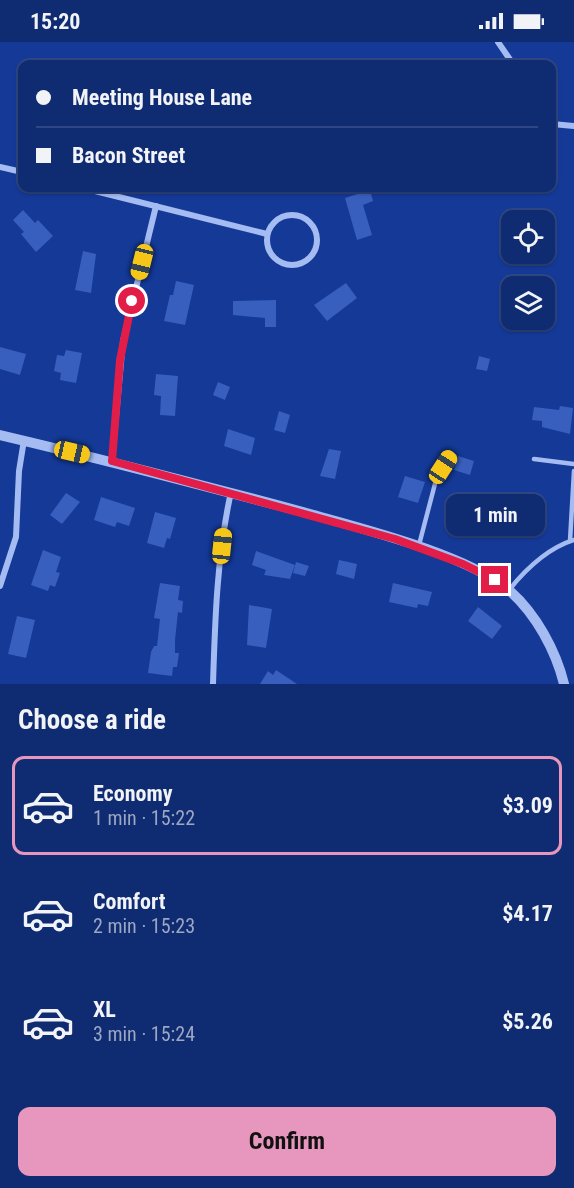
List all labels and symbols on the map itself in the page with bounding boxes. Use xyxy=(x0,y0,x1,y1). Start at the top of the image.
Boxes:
car xyxy=(129,242,155,282)
route start xyxy=(118,287,145,314)
car xyxy=(52,439,92,465)
car xyxy=(426,447,460,487)
callout: 1 min xyxy=(446,493,544,535)
car xyxy=(211,527,233,565)
route end xyxy=(481,566,508,593)

